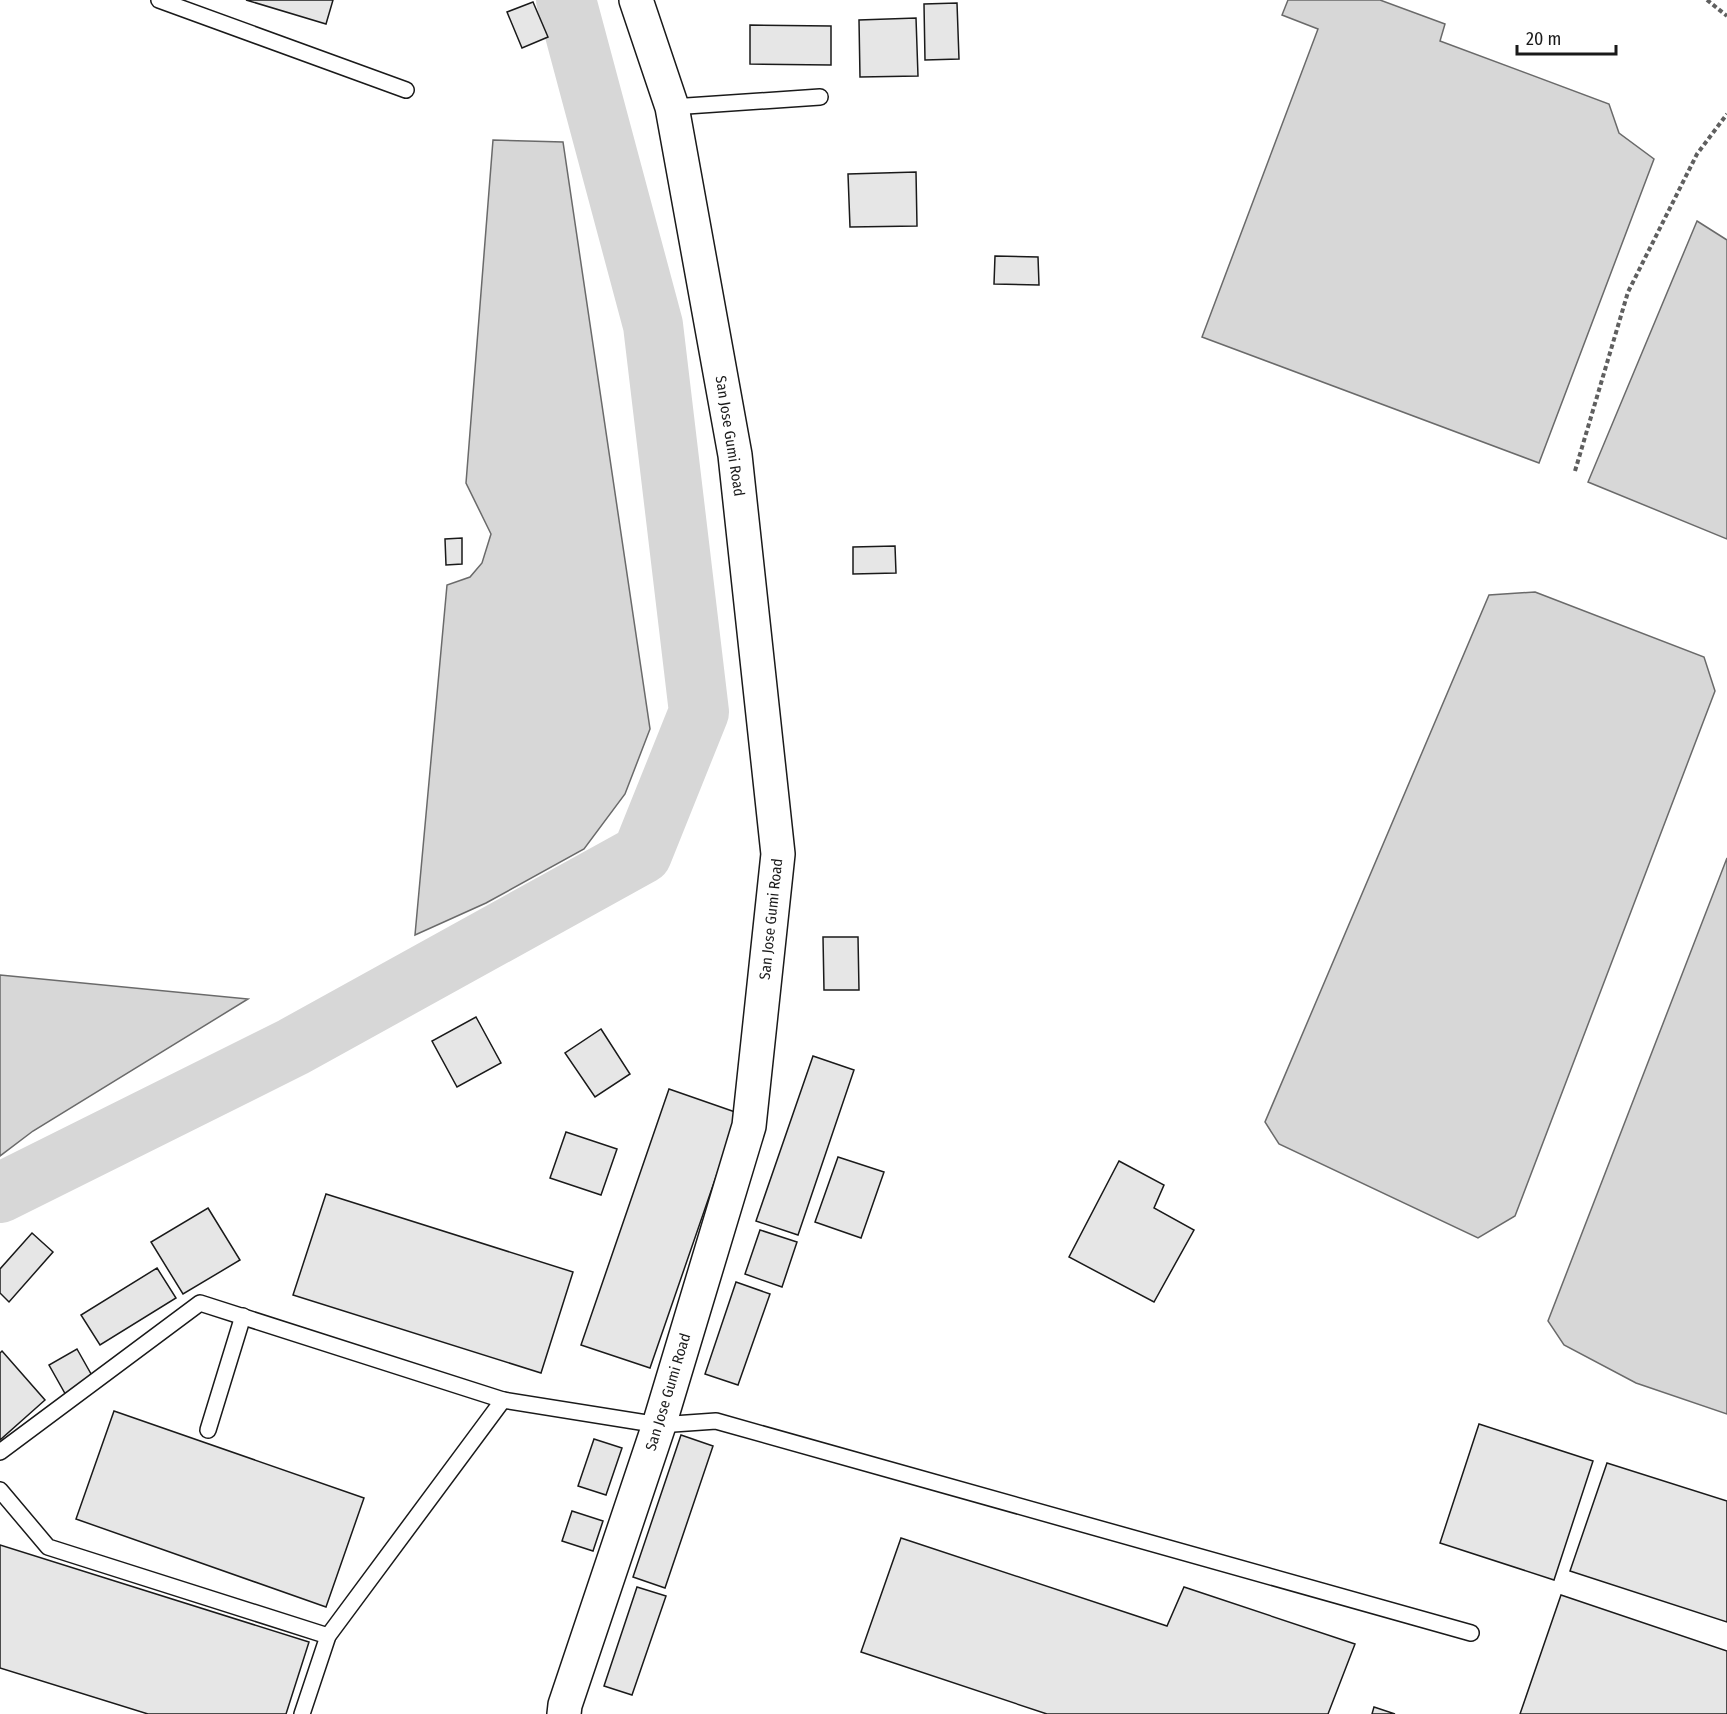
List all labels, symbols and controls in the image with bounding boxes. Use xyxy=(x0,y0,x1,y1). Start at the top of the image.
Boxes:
scale bar xyxy=(1517,18,1616,56)
text: 20 m xyxy=(1526,28,1561,50)
street label: San Jose Gumi Road xyxy=(712,374,748,498)
street label: San Jose Gumi Road xyxy=(756,857,786,981)
street label: San Jose Gumi Road xyxy=(642,1331,694,1453)

